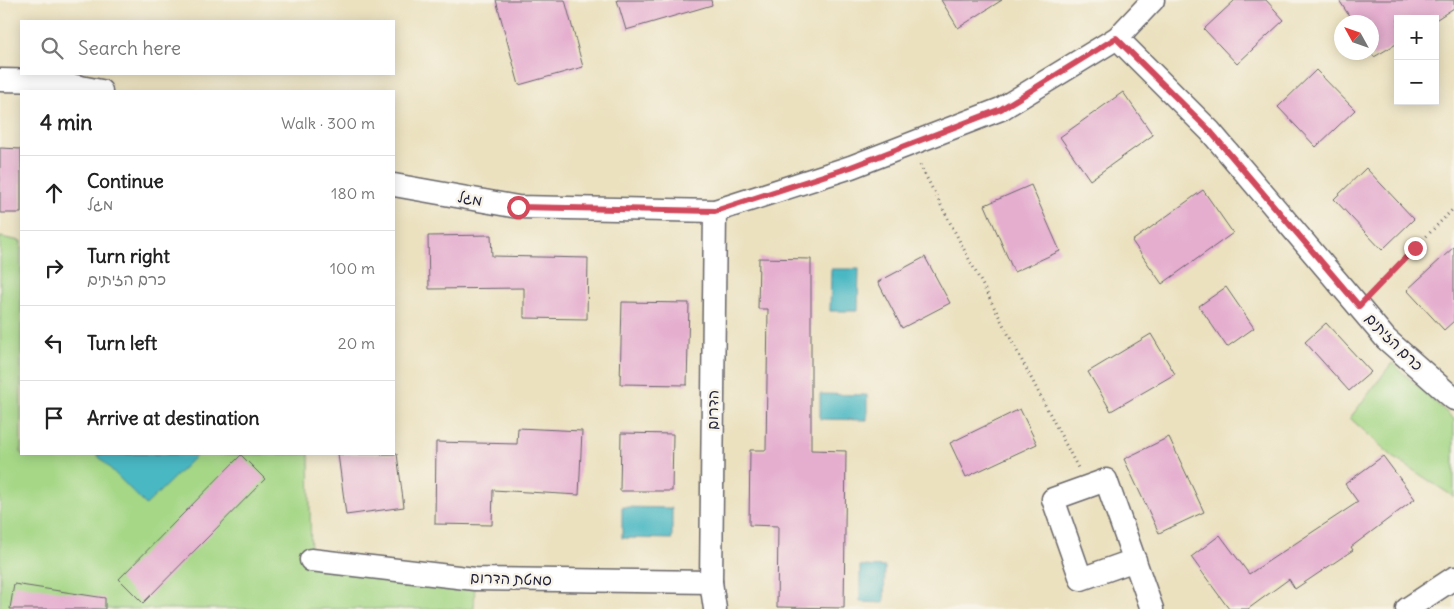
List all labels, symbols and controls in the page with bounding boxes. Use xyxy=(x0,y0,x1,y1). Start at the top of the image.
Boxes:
north arrow xyxy=(1334,15,1379,60)
map controls xyxy=(1394,15,1439,105)
button: + xyxy=(1394,15,1439,60)
search box xyxy=(20,20,395,75)
icon: search xyxy=(38,34,66,62)
text: Search here xyxy=(78,36,181,60)
button: − xyxy=(1394,60,1439,105)
text: 4 min xyxy=(40,109,92,136)
text: Walk · 300 m xyxy=(281,113,375,133)
text: Continue xyxy=(87,169,164,193)
icon: ahead xyxy=(40,179,68,207)
text: 180 m xyxy=(331,183,375,203)
street label: מגל xyxy=(456,187,484,210)
text: מגל xyxy=(87,194,113,214)
route start xyxy=(507,196,530,219)
route end xyxy=(1404,237,1427,260)
text: Turn right xyxy=(87,244,170,268)
icon: right xyxy=(40,254,68,282)
text: 100 m xyxy=(330,258,375,278)
text: כרם הזיתים xyxy=(87,269,166,289)
street label: כרם הזיתים xyxy=(1361,309,1427,375)
icon: left xyxy=(40,329,68,357)
text: Turn left xyxy=(87,331,157,355)
text: 20 m xyxy=(338,333,375,353)
street label: הדרום xyxy=(703,390,722,430)
icon: arrive xyxy=(40,404,68,432)
text: Arrive at destination xyxy=(87,406,260,430)
street label: סמטת הדרום xyxy=(470,568,552,589)

